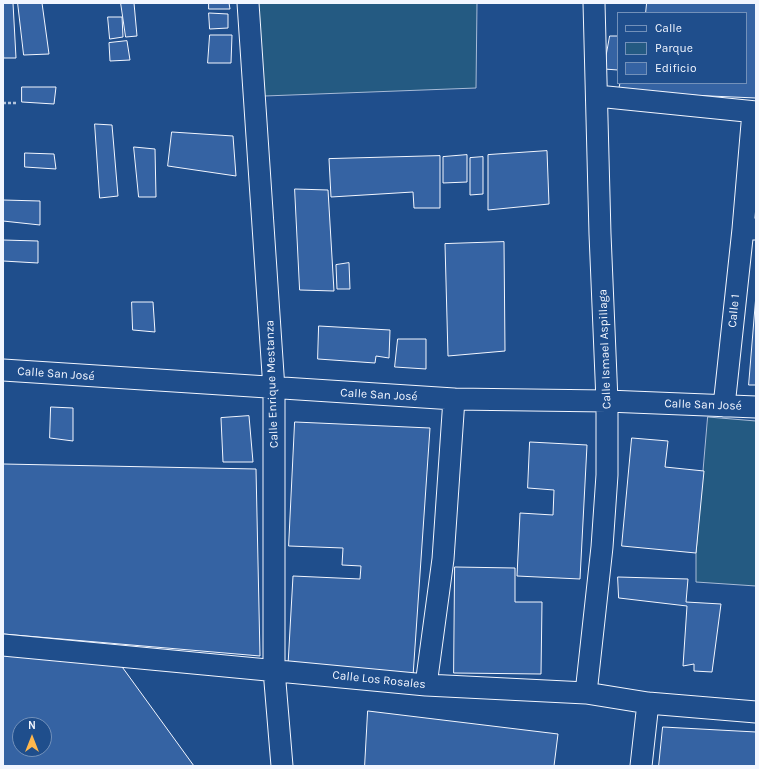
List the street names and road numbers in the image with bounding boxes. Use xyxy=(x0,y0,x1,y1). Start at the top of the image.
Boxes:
street label: Calle Ismael Aspillaga xyxy=(596,289,614,409)
street label: Calle 1 xyxy=(725,294,743,328)
street label: Calle Enrique Mestanza xyxy=(263,320,281,448)
street label: Calle San José xyxy=(17,364,95,384)
street label: Calle San José xyxy=(340,386,418,404)
street label: Calle San José xyxy=(664,396,742,414)
street label: Calle Los Rosales xyxy=(332,668,426,692)

